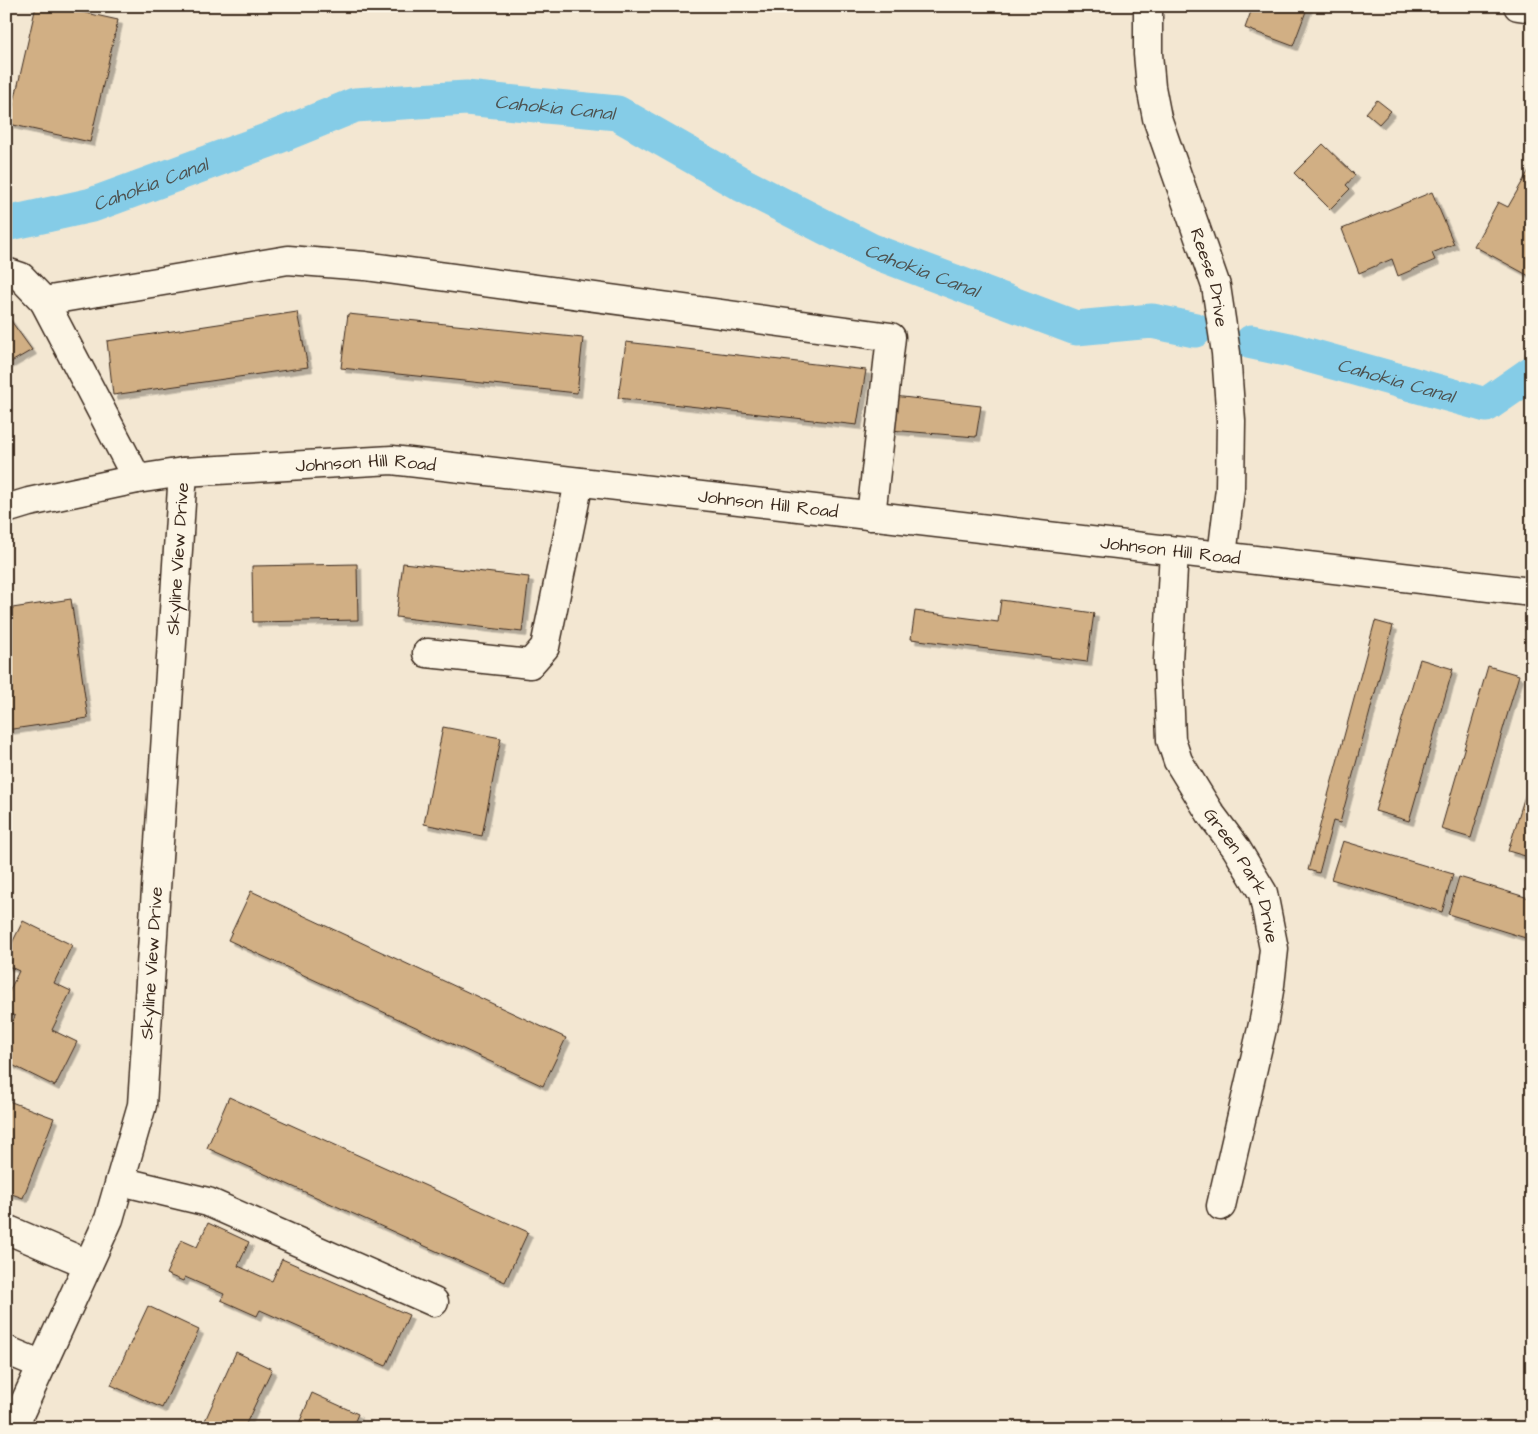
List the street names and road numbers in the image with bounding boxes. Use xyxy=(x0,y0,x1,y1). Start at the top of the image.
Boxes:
street label: Reese Drive xyxy=(1184,225,1234,329)
street label: Johnson Hill Road xyxy=(295,448,437,479)
street label: Skyline View Drive xyxy=(160,481,195,636)
street label: Johnson Hill Road xyxy=(697,484,840,525)
street label: Johnson Hill Road xyxy=(1099,530,1242,571)
street label: Green Park Drive xyxy=(1197,803,1285,946)
street label: Skyline View Drive xyxy=(134,886,169,1040)

